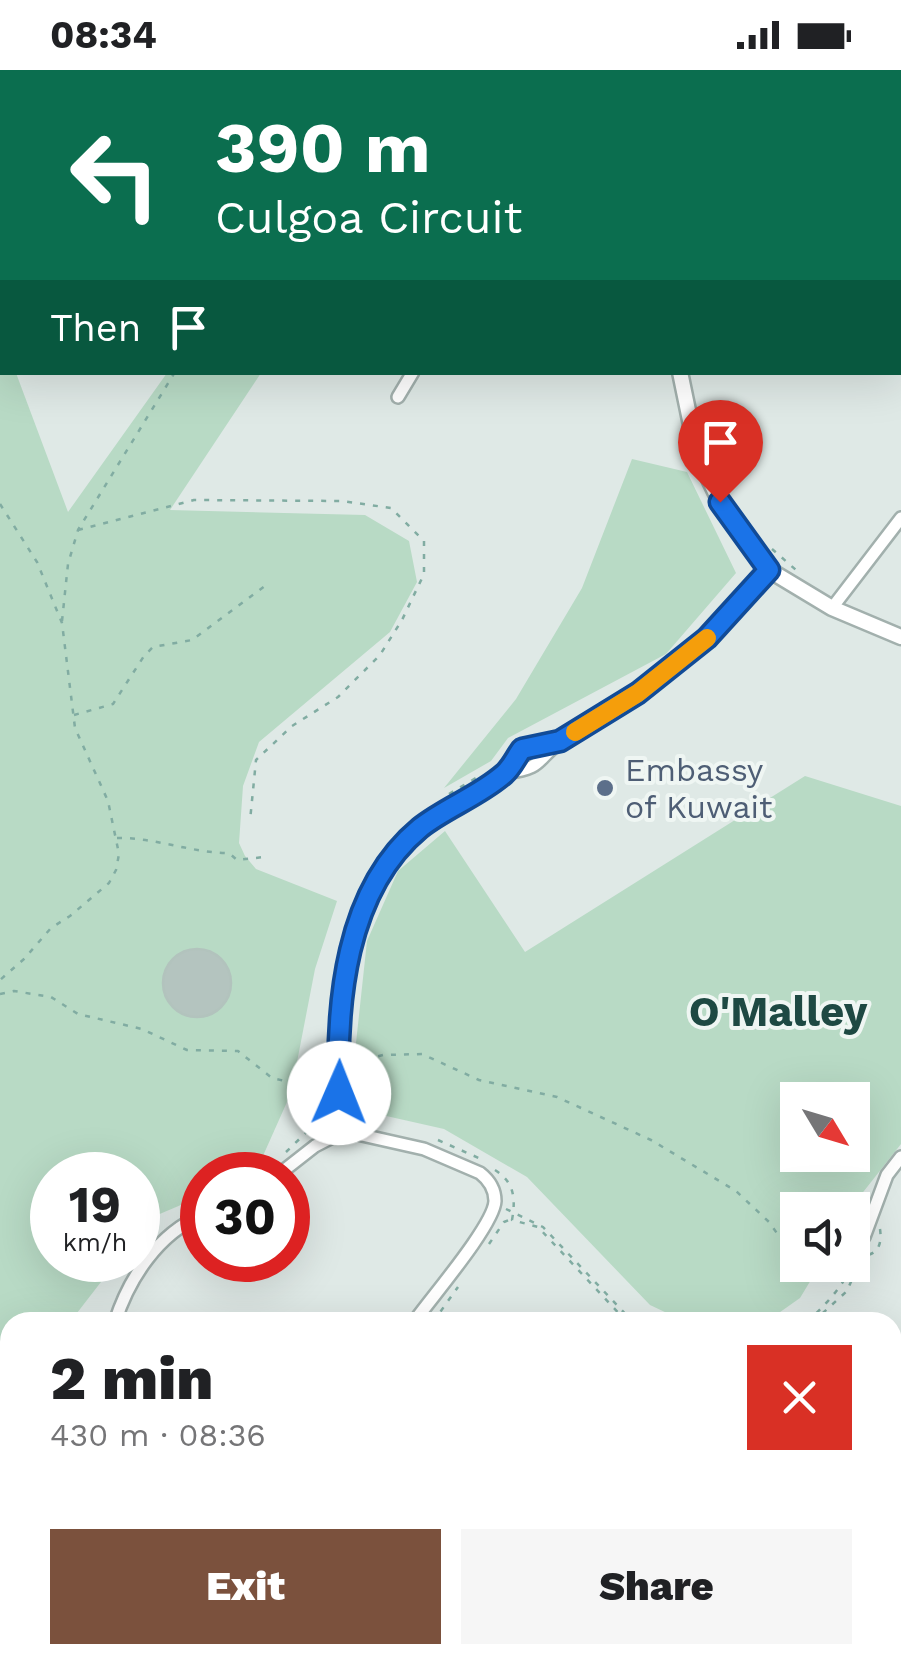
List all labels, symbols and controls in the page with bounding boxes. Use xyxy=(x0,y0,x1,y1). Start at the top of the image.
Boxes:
text: 08:34 xyxy=(50,13,157,57)
text: 390 m xyxy=(215,107,431,189)
icon: left xyxy=(50,110,180,240)
text: Culgoa Circuit xyxy=(215,191,522,244)
icon: arrive xyxy=(161,300,216,355)
text: Then xyxy=(50,306,141,350)
pin xyxy=(678,400,763,503)
icon: arrive xyxy=(693,415,748,470)
place label: Embassy of Kuwait xyxy=(625,751,773,826)
marker: Embassy of Kuwait xyxy=(594,777,616,799)
district label: O'Malley xyxy=(689,987,868,1036)
position arrow xyxy=(287,1041,391,1145)
north arrow xyxy=(780,1082,870,1172)
map controls xyxy=(780,1082,870,1282)
speed limit sign: 30 xyxy=(180,1152,310,1282)
text: 19 xyxy=(69,1175,121,1234)
button: sound xyxy=(780,1192,870,1282)
text: km/h xyxy=(63,1228,127,1257)
text: 2 min xyxy=(50,1343,214,1414)
button: close xyxy=(747,1345,852,1450)
text: 430 m · 08:36 xyxy=(50,1416,266,1454)
button: Exit xyxy=(50,1529,441,1644)
button: Share xyxy=(461,1529,852,1644)

